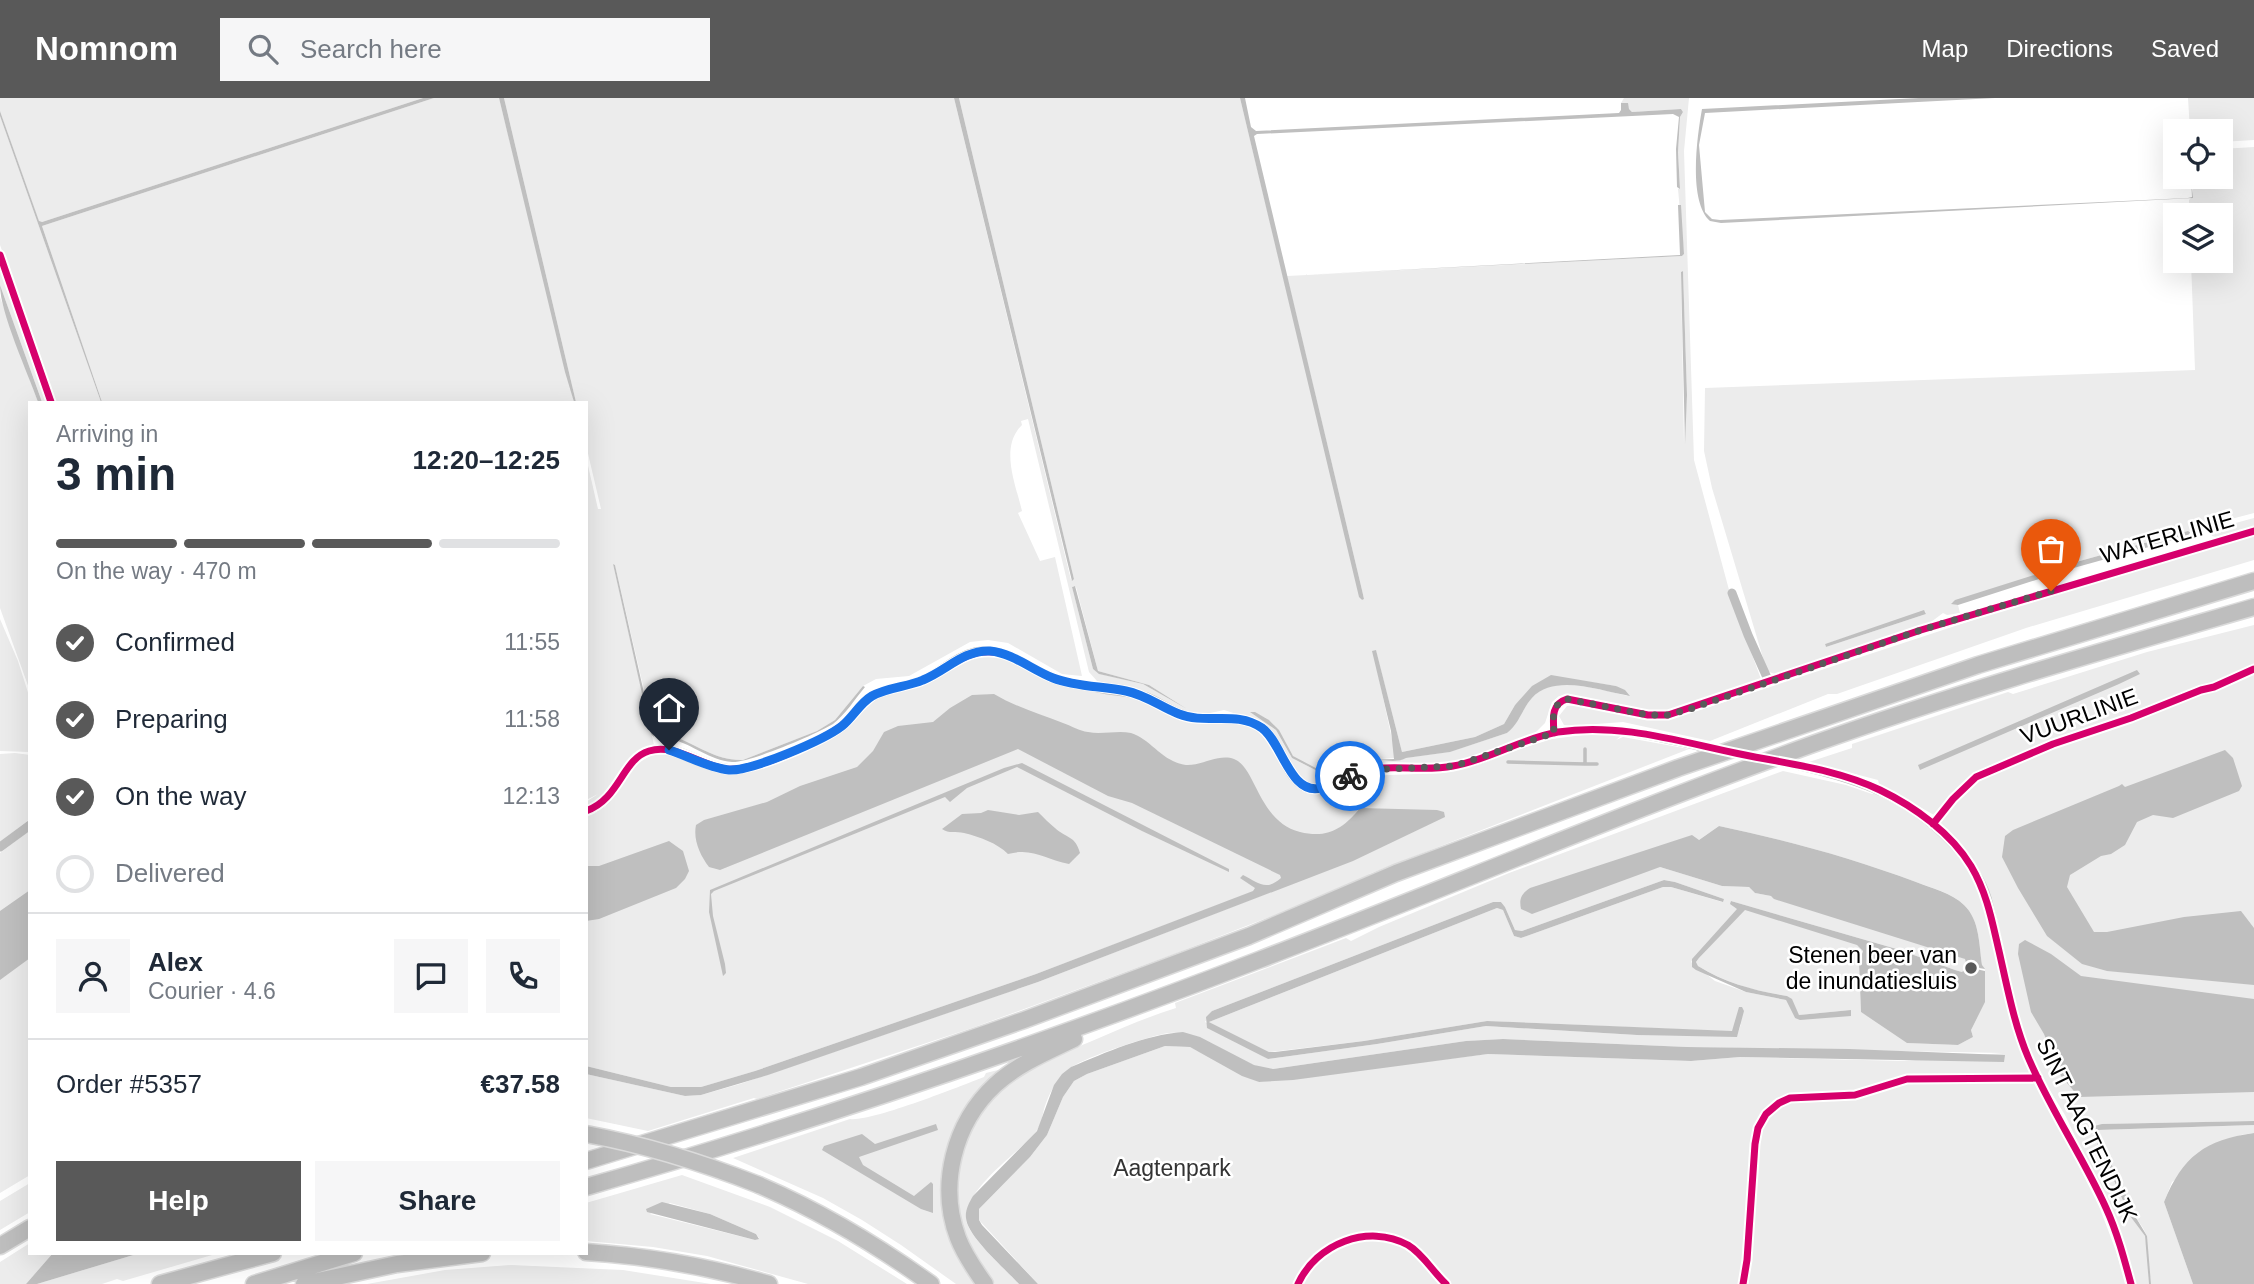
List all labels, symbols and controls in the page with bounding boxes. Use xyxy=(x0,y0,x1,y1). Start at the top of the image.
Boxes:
search box xyxy=(220,18,710,81)
text: Nomnom xyxy=(35,30,178,67)
icon: search xyxy=(244,30,282,68)
text: Search here xyxy=(300,34,442,64)
text: Map xyxy=(1922,35,1968,62)
text: Directions xyxy=(2006,35,2113,62)
text: Saved xyxy=(2151,35,2219,62)
map controls xyxy=(2163,119,2233,273)
button: locate xyxy=(2163,119,2233,189)
button: layers xyxy=(2163,203,2233,273)
text: Arriving in xyxy=(56,421,158,447)
text: 12:20–12:25 xyxy=(413,445,560,475)
text: 3 min xyxy=(56,448,176,500)
street label: WATERLINIE xyxy=(2097,505,2237,569)
pin xyxy=(2021,519,2081,591)
icon: bag xyxy=(2032,530,2070,568)
text: On the way · 470 m xyxy=(56,558,257,584)
icon: check xyxy=(56,624,94,662)
text: Confirmed xyxy=(115,627,235,657)
text: 11:55 xyxy=(504,629,560,655)
pin xyxy=(639,678,699,750)
street label: VUURLINIE xyxy=(2017,683,2141,749)
icon: home xyxy=(650,689,688,727)
icon: check xyxy=(56,701,94,739)
text: Preparing xyxy=(115,704,228,734)
text: 11:58 xyxy=(504,706,560,732)
courier xyxy=(1315,741,1385,811)
icon: bike xyxy=(1331,757,1369,795)
icon: check xyxy=(56,778,94,816)
text: On the way xyxy=(115,781,247,811)
text: 12:13 xyxy=(502,783,560,809)
text: Delivered xyxy=(115,858,225,888)
button: person xyxy=(56,939,130,1013)
button: chat xyxy=(394,939,468,1013)
button: phone xyxy=(486,939,560,1013)
place label: Stenen beer van de inundatiesluis xyxy=(1786,942,1957,994)
text: Alex xyxy=(148,947,203,977)
marker: Stenen beer van de inundatiesluis xyxy=(1963,960,1979,976)
text: Courier · 4.6 xyxy=(148,978,276,1004)
street label: SINT AAGTENDIJK xyxy=(2031,1034,2143,1227)
text: Order #5357 xyxy=(56,1069,202,1099)
text: €37.58 xyxy=(480,1069,560,1099)
park label: Aagtenpark xyxy=(1113,1155,1231,1181)
button: Help xyxy=(56,1161,301,1241)
button: Share xyxy=(315,1161,560,1241)

